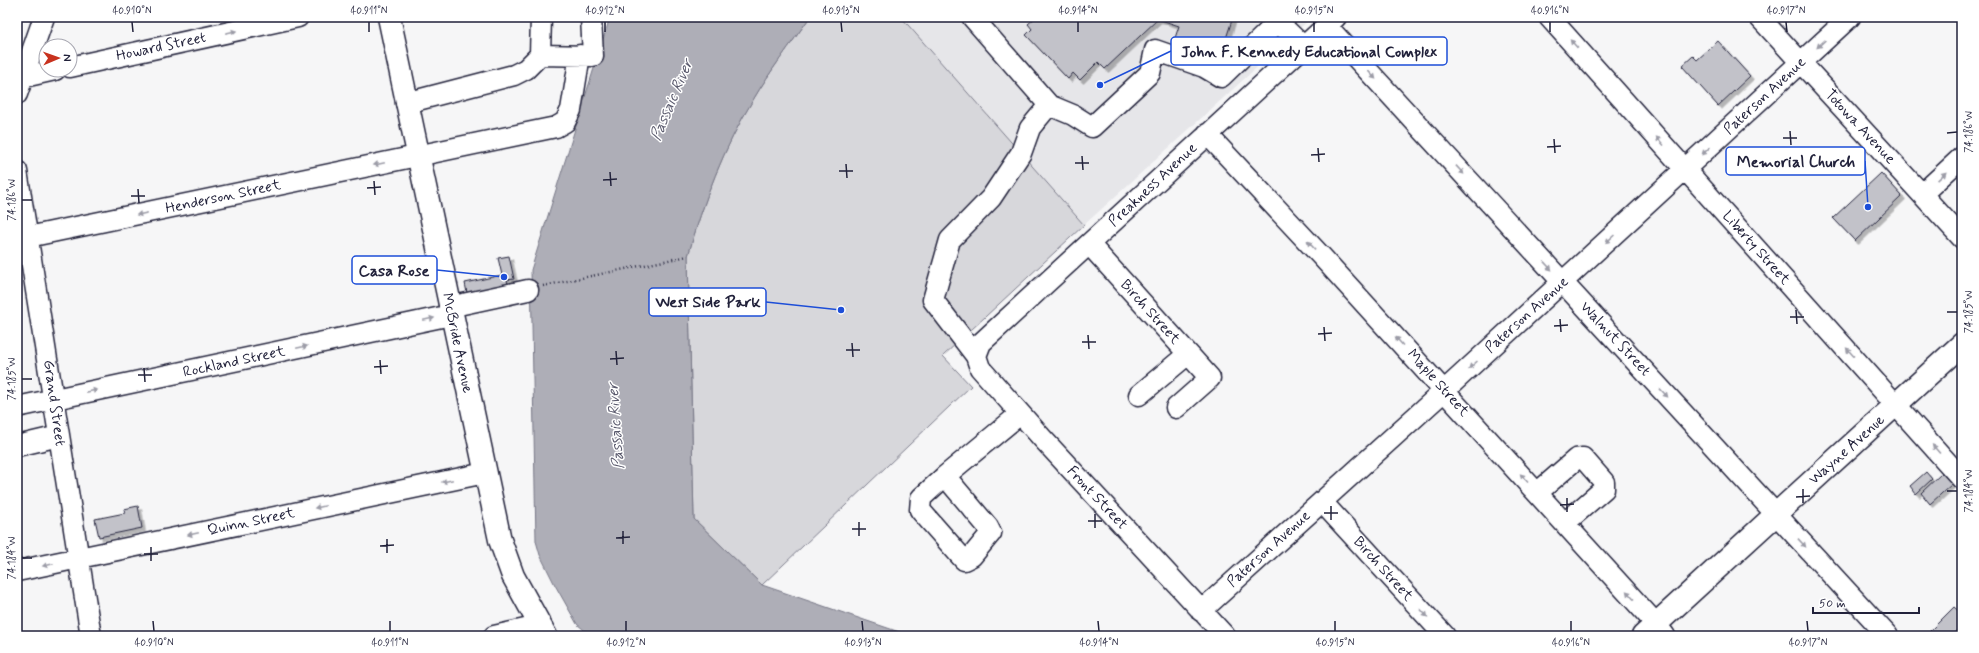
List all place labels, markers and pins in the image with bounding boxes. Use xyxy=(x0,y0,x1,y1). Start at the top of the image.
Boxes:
callout: John F. Kennedy Educational Complex xyxy=(1171,37,1447,65)
callout: Memorial Church xyxy=(1726,147,1865,175)
callout: Casa Rose xyxy=(352,256,437,284)
callout: West Side Park xyxy=(649,288,766,316)

